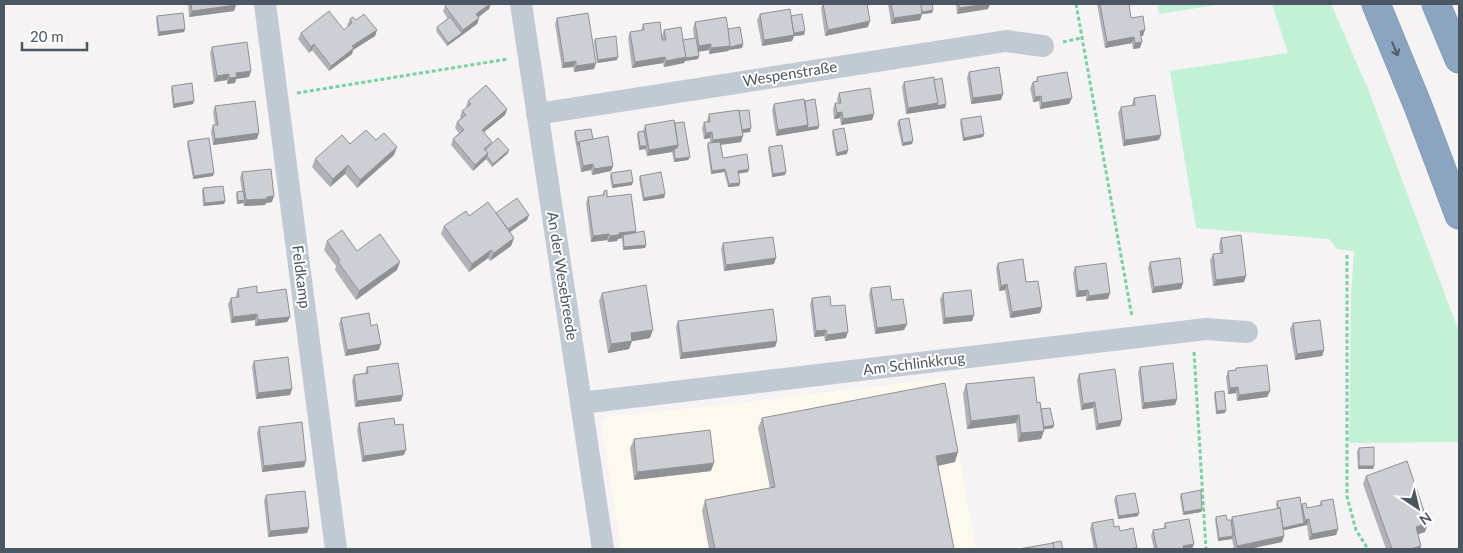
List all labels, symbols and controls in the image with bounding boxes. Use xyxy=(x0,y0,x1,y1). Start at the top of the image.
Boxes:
scale bar xyxy=(22,20,88,52)
text: 20 m xyxy=(30,27,64,45)
one-way arrow xyxy=(1391,40,1400,56)
street label: Wespenstraße xyxy=(741,57,838,89)
street label: An der Wesebreede xyxy=(544,210,582,342)
street label: Feldkamp xyxy=(289,244,315,309)
street label: Am Schlinkkrug xyxy=(862,348,966,378)
north arrow xyxy=(1393,483,1443,533)
text: N xyxy=(1416,509,1435,529)

